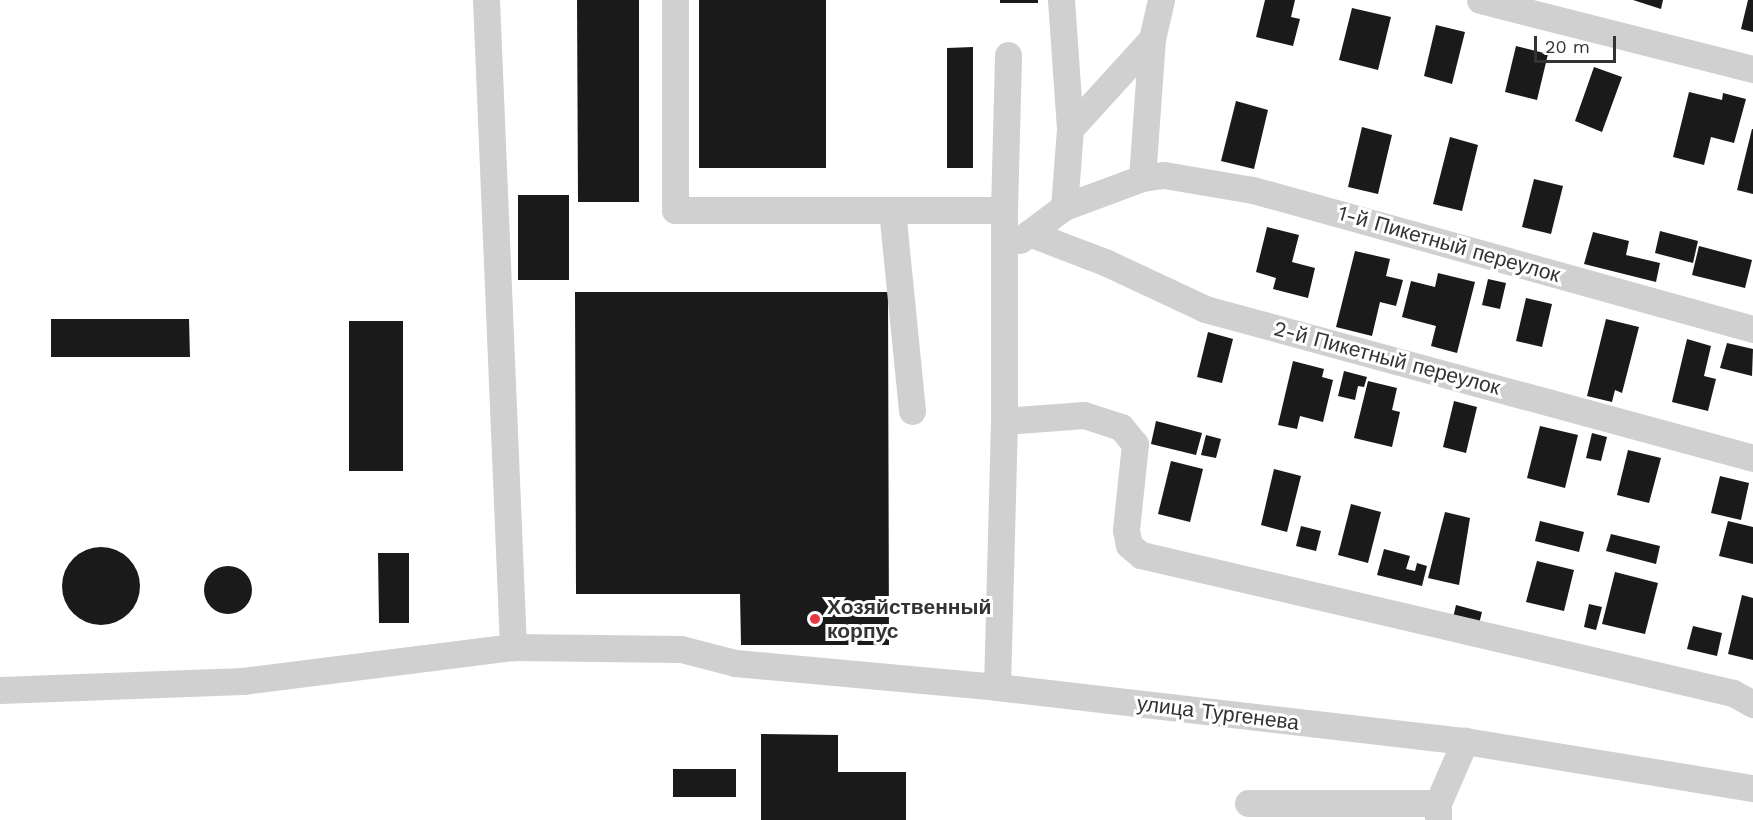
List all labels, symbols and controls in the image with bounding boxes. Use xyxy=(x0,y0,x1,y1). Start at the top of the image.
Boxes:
scale bar xyxy=(1537,24,1620,62)
text: 20 m xyxy=(1545,36,1590,57)
street label: 1-й Пикетный переулок xyxy=(1335,200,1563,288)
street label: 2-й Пикетный переулок xyxy=(1271,316,1503,400)
place label: Хозяйственный корпус xyxy=(827,594,991,644)
marker: Хозяйственный корпус xyxy=(808,612,822,626)
street label: улица Тургенева xyxy=(1135,691,1301,735)

